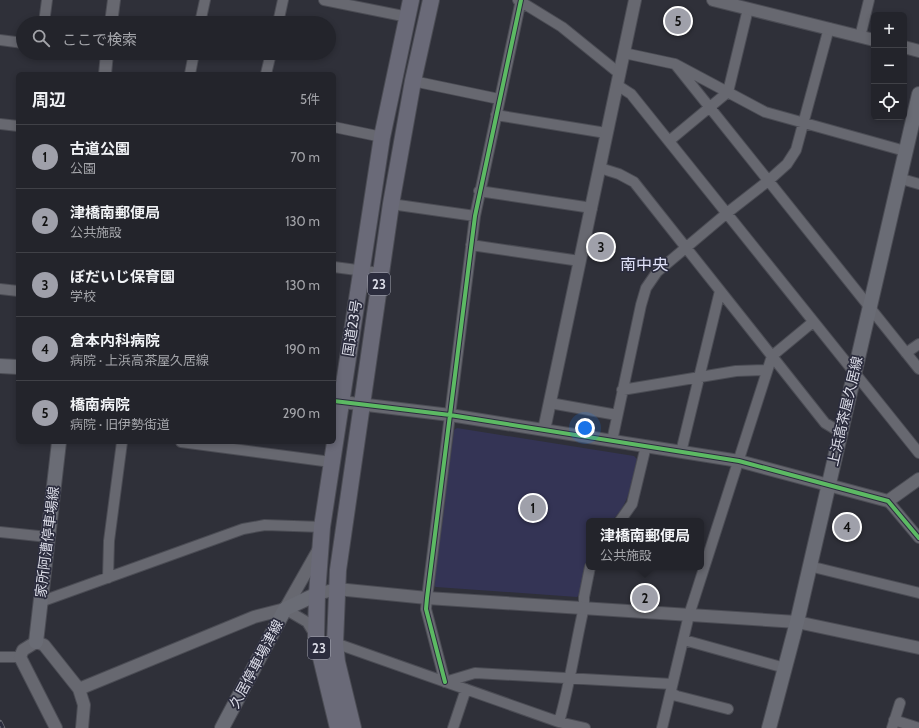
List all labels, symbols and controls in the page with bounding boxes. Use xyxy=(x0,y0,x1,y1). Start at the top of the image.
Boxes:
pin: 5 xyxy=(665,6,691,36)
map controls xyxy=(871,12,907,120)
button: + xyxy=(871,12,907,48)
search box xyxy=(16,16,336,60)
icon: search xyxy=(30,27,52,49)
text: ここで検索 xyxy=(62,31,137,49)
button: − xyxy=(871,48,907,84)
button: locate xyxy=(871,84,907,120)
text: 周辺 xyxy=(32,90,66,110)
text: 5件 xyxy=(300,91,320,107)
text: 古道公園 xyxy=(70,140,130,158)
text: 1 xyxy=(43,149,47,165)
text: 70 m xyxy=(290,149,320,165)
text: 公園 xyxy=(70,160,96,176)
text: 津橋南郵便局 xyxy=(70,204,160,222)
text: 2 xyxy=(42,213,48,229)
text: 130 m xyxy=(285,213,320,229)
text: 公共施設 xyxy=(70,224,122,240)
pin: 3 xyxy=(588,232,614,262)
district label: 南中央 xyxy=(620,255,668,274)
text: ぼだいじ保育園 xyxy=(70,268,175,286)
road number: 23 xyxy=(368,273,390,295)
text: 3 xyxy=(41,277,49,293)
text: 130 m xyxy=(285,277,320,293)
text: 学校 xyxy=(70,288,96,304)
street label: 国道23号 xyxy=(339,298,365,358)
text: 倉本内科病院 xyxy=(70,332,160,350)
text: 4 xyxy=(41,341,49,357)
text: 190 m xyxy=(285,341,320,357)
text: 病院 · 上浜高茶屋久居線 xyxy=(70,352,209,368)
street label: 上浜高茶屋久居線 xyxy=(824,354,866,468)
text: 橋南病院 xyxy=(70,396,130,414)
text: 5 xyxy=(42,405,48,421)
text: 290 m xyxy=(282,405,320,421)
text: 病院 · 旧伊勢街道 xyxy=(70,416,170,432)
your location xyxy=(575,418,595,438)
street label: 家所阿漕停車場線 xyxy=(31,485,63,599)
pin: 1 xyxy=(520,493,546,523)
pin: 4 xyxy=(834,512,860,542)
popup xyxy=(586,518,704,570)
text: 津橋南郵便局 xyxy=(600,527,690,545)
text: 公共施設 xyxy=(600,547,652,563)
pin: 2 xyxy=(632,583,658,613)
street label: 久居停車場津線 xyxy=(225,617,287,711)
road number: 23 xyxy=(308,637,330,659)

